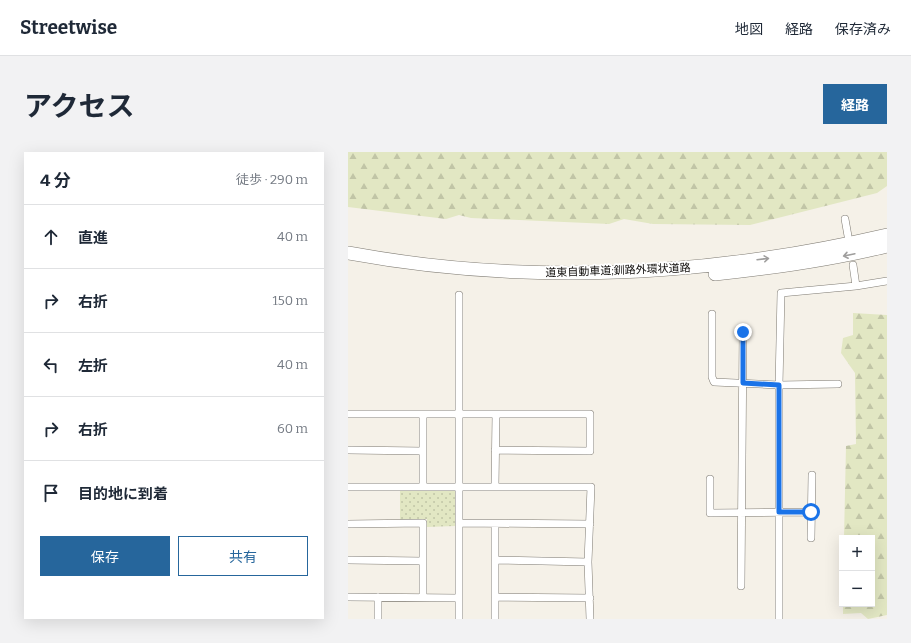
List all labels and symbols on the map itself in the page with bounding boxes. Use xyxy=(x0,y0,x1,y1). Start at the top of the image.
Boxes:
one-way arrow xyxy=(843,252,856,260)
one-way arrow xyxy=(756,255,769,263)
street label: 道東自動車道;釧路外環状道路 xyxy=(545,261,691,280)
route end xyxy=(734,323,752,341)
route start xyxy=(802,503,820,521)

